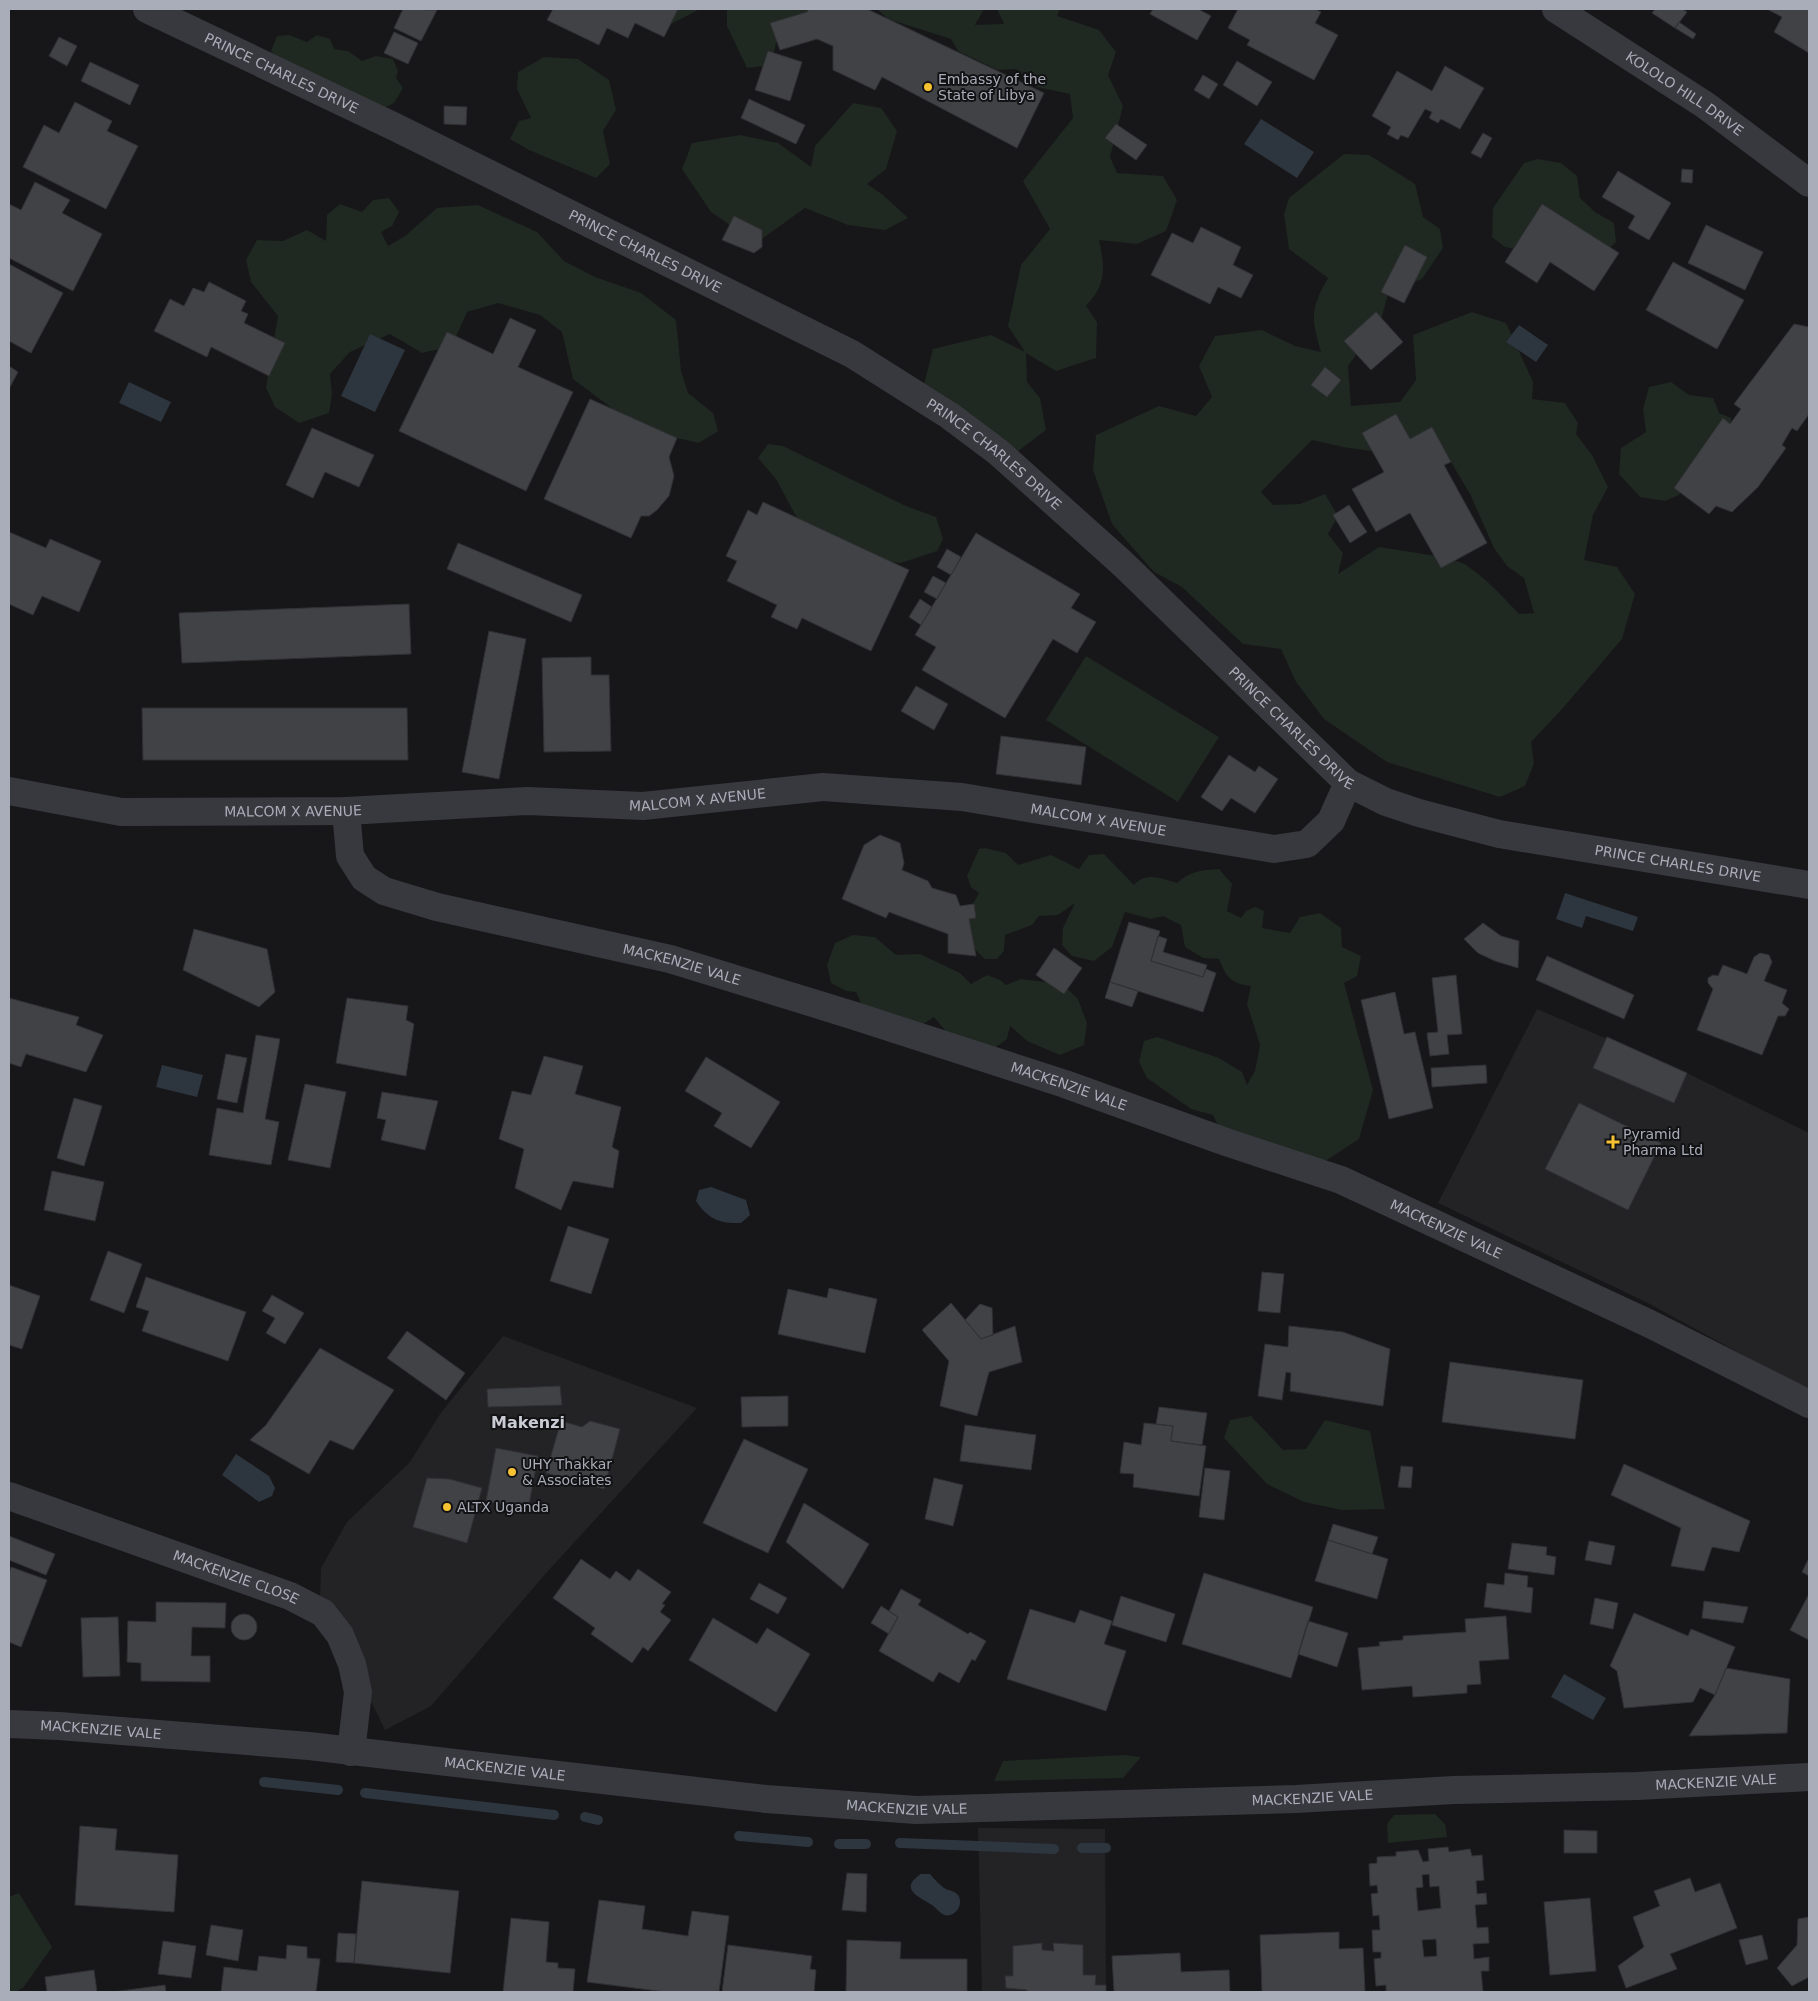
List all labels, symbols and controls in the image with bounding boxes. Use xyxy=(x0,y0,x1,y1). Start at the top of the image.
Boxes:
street label: PRINCE CHARLES DRIVE xyxy=(202,30,361,116)
street label: KOLOLO HILL DRIVE xyxy=(1623,48,1747,139)
place label: Embassy of the State of Libya xyxy=(938,71,1046,103)
marker: Embassy of the State of Libya xyxy=(922,81,934,93)
street label: PRINCE CHARLES DRIVE xyxy=(566,207,724,296)
street label: PRINCE CHARLES DRIVE xyxy=(924,395,1065,513)
street label: PRINCE CHARLES DRIVE xyxy=(1226,664,1357,793)
street label: MALCOM X AVENUE xyxy=(629,785,767,814)
street label: MALCOM X AVENUE xyxy=(1029,801,1168,839)
street label: MALCOM X AVENUE xyxy=(224,802,362,820)
street label: PRINCE CHARLES DRIVE xyxy=(1593,842,1762,885)
street label: MACKENZIE VALE xyxy=(621,941,743,988)
street label: MACKENZIE VALE xyxy=(1009,1059,1129,1114)
place label: Pyramid Pharma Ltd xyxy=(1623,1126,1703,1158)
marker: Pyramid Pharma Ltd xyxy=(1607,1136,1619,1148)
street label: MACKENZIE VALE xyxy=(1388,1196,1505,1262)
district label: Makenzi xyxy=(491,1413,565,1432)
place label: UHY Thakkar & Associates xyxy=(522,1456,612,1488)
marker: UHY Thakkar & Associates xyxy=(506,1466,518,1478)
place label: ALTX Uganda xyxy=(457,1499,549,1515)
marker: ALTX Uganda xyxy=(441,1501,453,1513)
street label: MACKENZIE CLOSE xyxy=(171,1547,302,1607)
street label: MACKENZIE VALE xyxy=(40,1717,162,1742)
street label: MACKENZIE VALE xyxy=(443,1754,566,1784)
street label: MACKENZIE VALE xyxy=(1655,1771,1777,1793)
street label: MACKENZIE VALE xyxy=(1251,1787,1374,1808)
street label: MACKENZIE VALE xyxy=(845,1797,968,1818)

